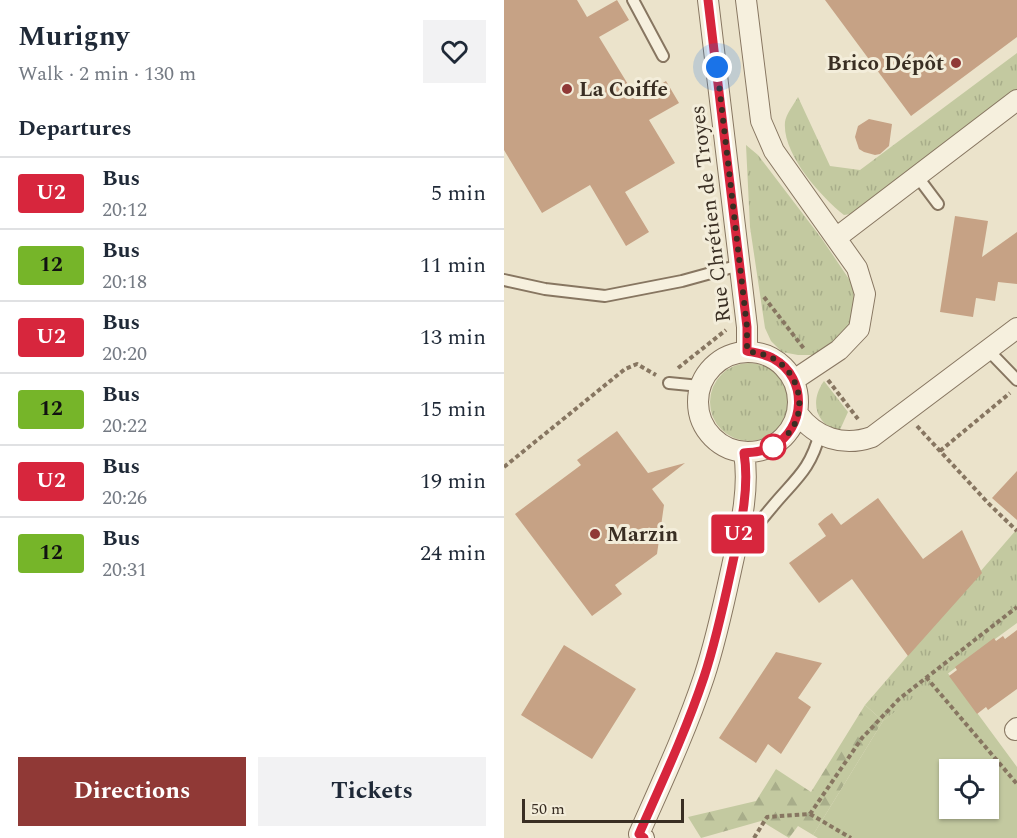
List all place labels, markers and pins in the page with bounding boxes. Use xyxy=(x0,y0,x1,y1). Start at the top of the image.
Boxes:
place label: Brico Dépôt xyxy=(827,48,944,80)
marker: Brico Dépôt xyxy=(949,56,963,70)
place label: La Coiffe xyxy=(579,74,668,106)
marker: La Coiffe xyxy=(560,82,574,96)
unlabelled marker xyxy=(760,434,786,460)
place label: Marzin xyxy=(607,519,678,551)
marker: Marzin xyxy=(588,527,602,541)

